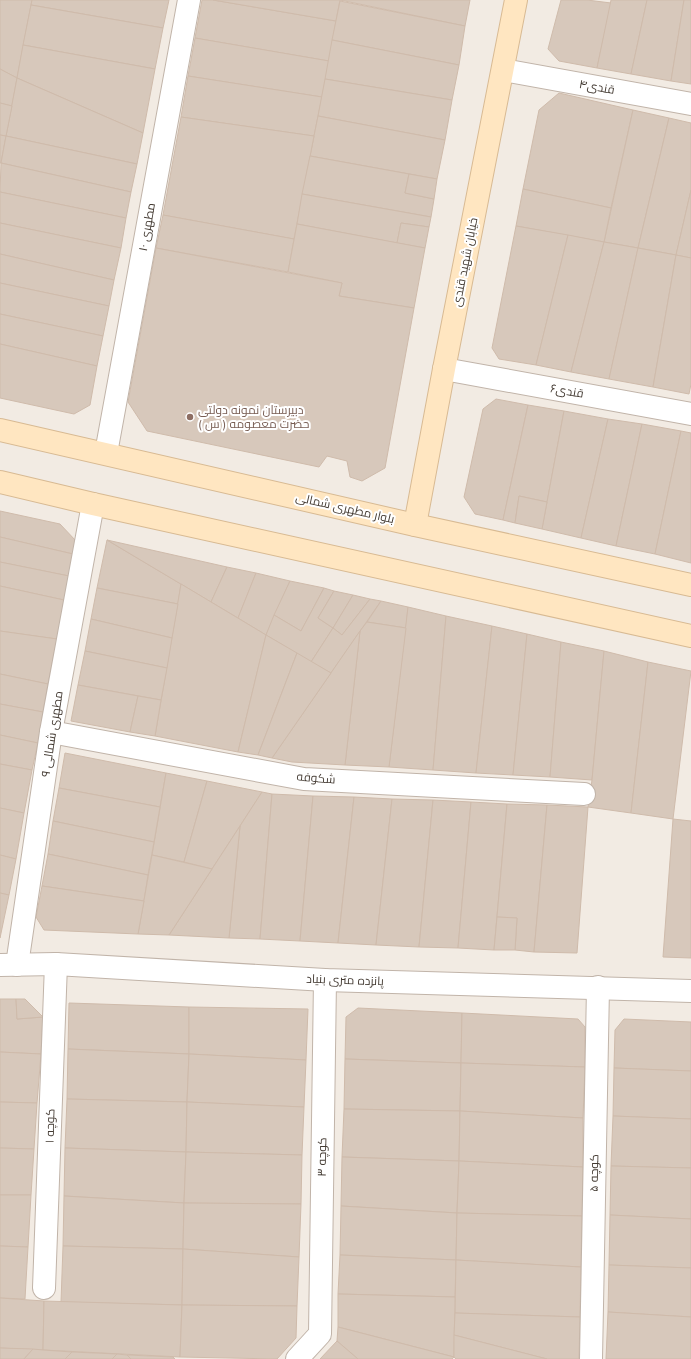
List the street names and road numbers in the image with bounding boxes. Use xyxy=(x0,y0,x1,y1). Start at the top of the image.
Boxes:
street label: قندی۴ xyxy=(578,76,616,97)
street label: مطهری ۱۰ xyxy=(135,202,158,252)
street label: خیابان شهید قندی xyxy=(449,216,481,308)
street label: قندی۶ xyxy=(549,380,585,401)
street label: بلوار مطهری شمالی xyxy=(294,489,396,526)
street label: مطهری شمالی ۹ xyxy=(37,690,66,778)
street label: شکوفه xyxy=(296,768,336,787)
street label: پانزده متری بنیاد xyxy=(306,971,385,990)
street label: کوچه ۱ xyxy=(41,1108,60,1144)
street label: کوچه ۳ xyxy=(314,1137,331,1177)
street label: کوچه ۵ xyxy=(586,1154,603,1192)

